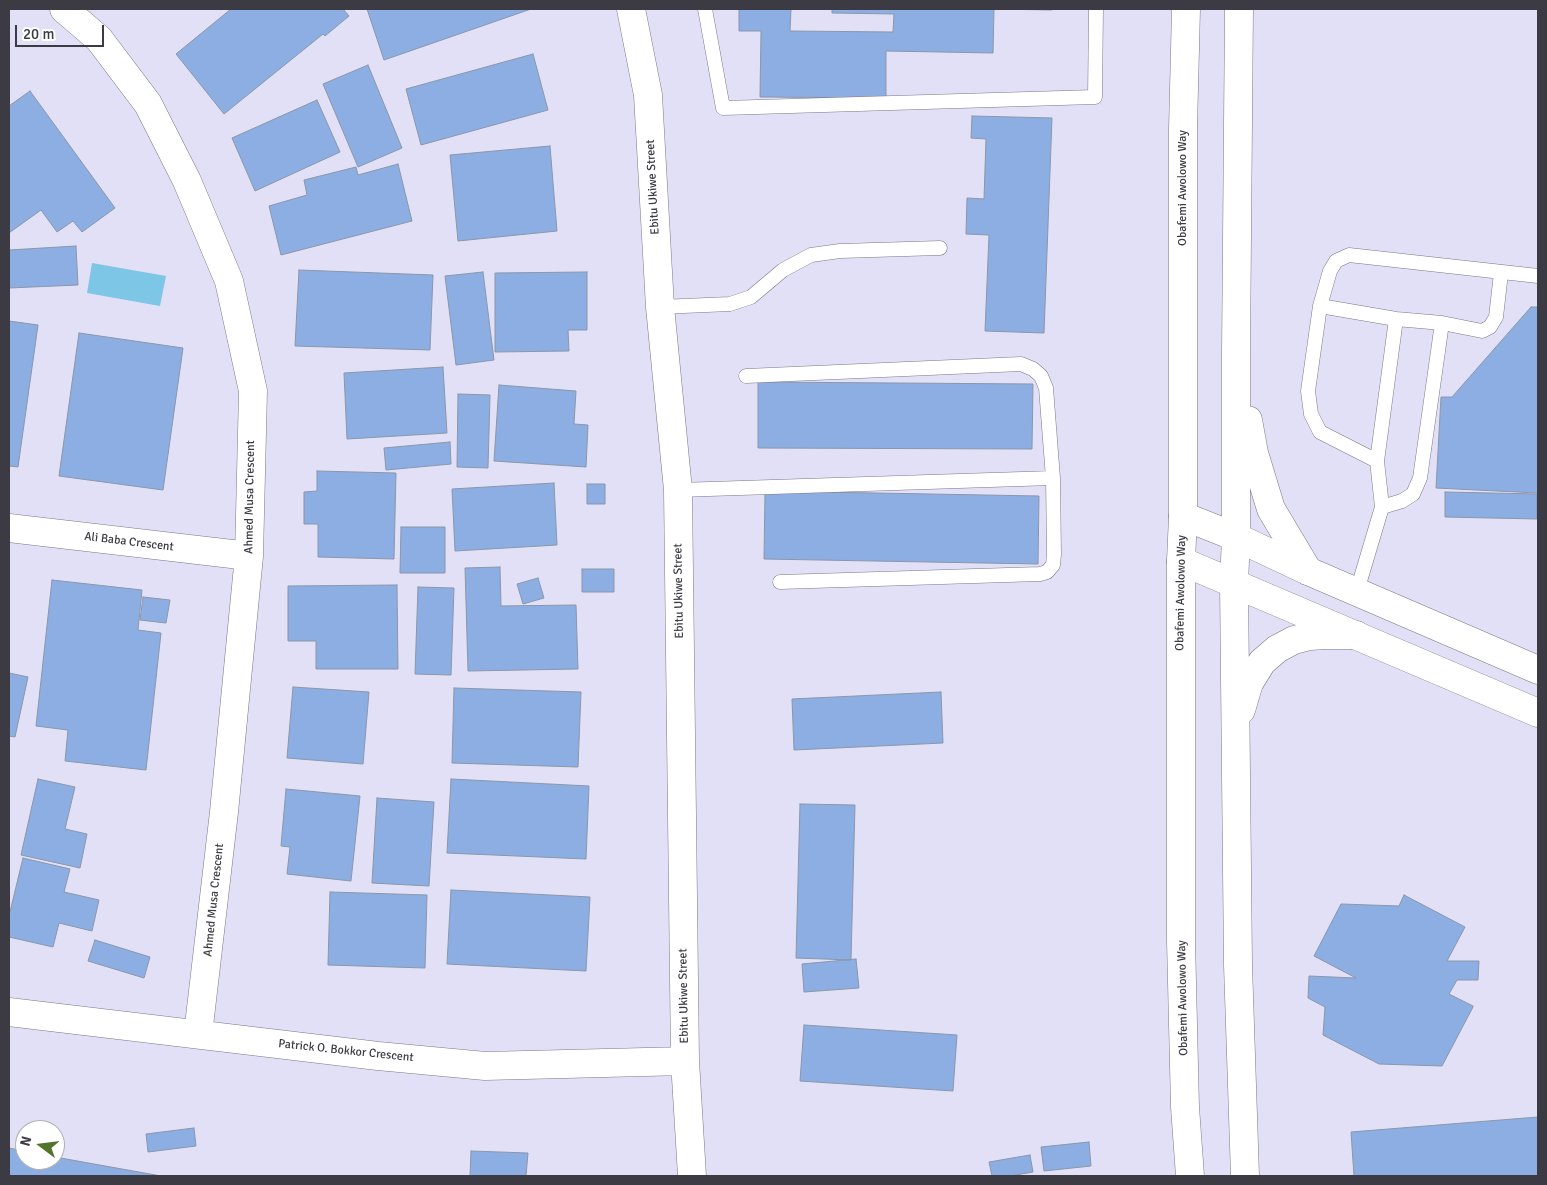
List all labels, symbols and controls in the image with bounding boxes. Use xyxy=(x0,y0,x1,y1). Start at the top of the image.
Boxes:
scale bar xyxy=(18,15,106,47)
text: 20 m xyxy=(23,25,54,43)
street label: Obafemi Awolowo Way xyxy=(1176,130,1190,246)
street label: Ebitu Ukiwe Street xyxy=(643,139,663,235)
street label: Ahmed Musa Crescent xyxy=(242,440,258,554)
street label: Ali Baba Crescent xyxy=(83,529,175,555)
street label: Obafemi Awolowo Way xyxy=(1173,535,1189,651)
street label: Ebitu Ukiwe Street xyxy=(671,543,687,639)
street label: Ahmed Musa Crescent xyxy=(201,843,227,957)
street label: Obafemi Awolowo Way xyxy=(1175,940,1191,1056)
street label: Ebitu Ukiwe Street xyxy=(676,948,692,1044)
street label: Patrick O. Bokkor Crescent xyxy=(278,1037,414,1065)
north arrow xyxy=(15,1120,65,1170)
text: N xyxy=(17,1134,35,1148)

